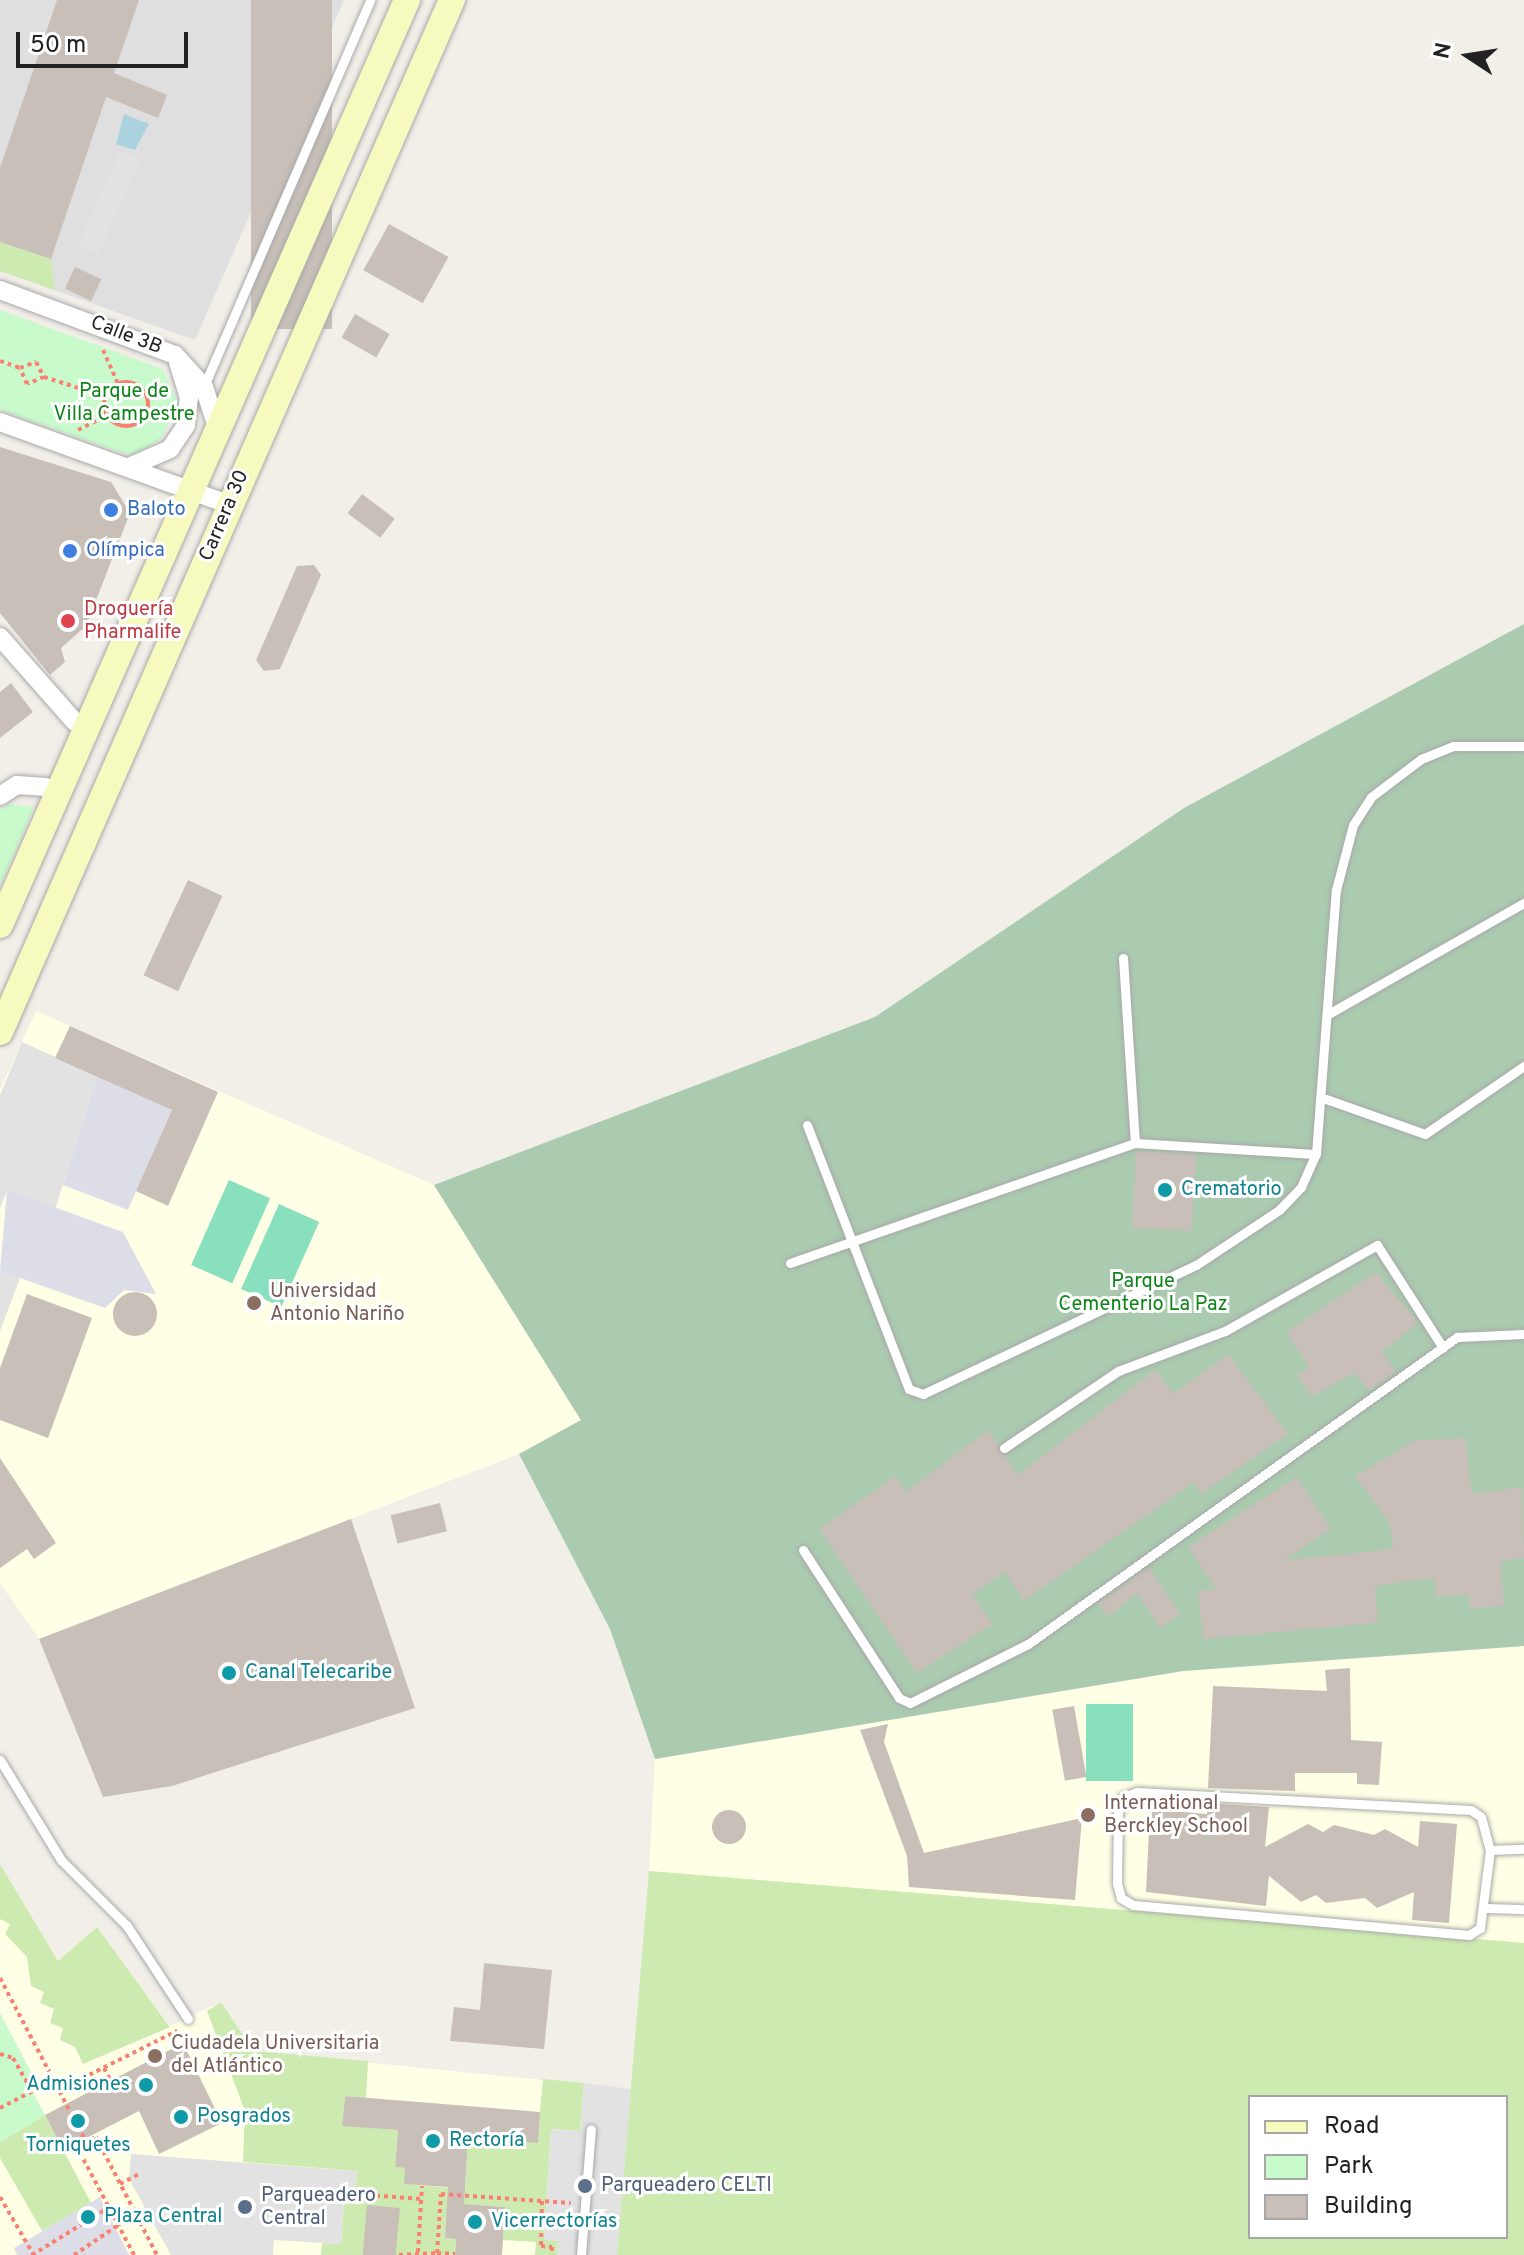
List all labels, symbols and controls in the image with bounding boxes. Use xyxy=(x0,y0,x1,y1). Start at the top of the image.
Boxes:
scale bar xyxy=(20,16,192,66)
north arrow xyxy=(1428,16,1508,96)
text: 50 m xyxy=(30,31,86,61)
text: N xyxy=(1429,40,1459,61)
street label: Calle 3B xyxy=(87,311,165,361)
park label: Parque de Villa Campestre xyxy=(54,380,194,427)
street label: Carrera 30 xyxy=(195,467,255,565)
place label: Baloto xyxy=(127,498,186,522)
marker: Baloto xyxy=(102,501,120,519)
place label: Olímpica xyxy=(86,539,165,563)
marker: Olímpica xyxy=(61,542,79,560)
place label: Droguería Pharmalife xyxy=(84,598,181,645)
marker: Droguería Pharmalife xyxy=(59,612,77,630)
place label: Crematorio xyxy=(1181,1178,1282,1202)
marker: Crematorio xyxy=(1156,1181,1174,1199)
park label: Parque Cementerio La Paz xyxy=(1058,1270,1228,1317)
place label: Universidad Antonio Nariño xyxy=(270,1280,405,1327)
marker: Universidad Antonio Nariño xyxy=(245,1294,263,1312)
place label: Canal Telecaribe xyxy=(245,1661,393,1685)
marker: Canal Telecaribe xyxy=(220,1664,238,1682)
place label: International Berckley School xyxy=(1104,1792,1248,1839)
marker: International Berckley School xyxy=(1079,1806,1097,1824)
place label: Ciudadela Universitaria del Atlántico xyxy=(171,2032,379,2079)
marker: Ciudadela Universitaria del Atlántico xyxy=(146,2047,164,2065)
place label: Admisiones xyxy=(26,2073,130,2097)
marker: Admisiones xyxy=(137,2076,155,2094)
legend xyxy=(1248,2095,1508,2239)
place label: Posgrados xyxy=(197,2105,291,2129)
marker: Posgrados xyxy=(172,2108,190,2126)
marker: Torniquetes xyxy=(69,2112,87,2130)
text: Road xyxy=(1324,2112,1380,2142)
place label: Rectoría xyxy=(449,2129,525,2153)
marker: Rectoría xyxy=(424,2132,442,2150)
place label: Torniquetes xyxy=(25,2134,131,2158)
text: Park xyxy=(1324,2152,1374,2182)
place label: Parqueadero CELTI xyxy=(601,2174,772,2198)
marker: Parqueadero CELTI xyxy=(576,2177,594,2195)
place label: Parqueadero Central xyxy=(261,2184,376,2231)
text: Building xyxy=(1324,2192,1413,2222)
marker: Parqueadero Central xyxy=(236,2198,254,2216)
place label: Plaza Central xyxy=(104,2205,223,2229)
marker: Plaza Central xyxy=(79,2208,97,2226)
place label: Vicerrectorías xyxy=(491,2210,617,2234)
marker: Vicerrectorías xyxy=(466,2213,484,2231)

